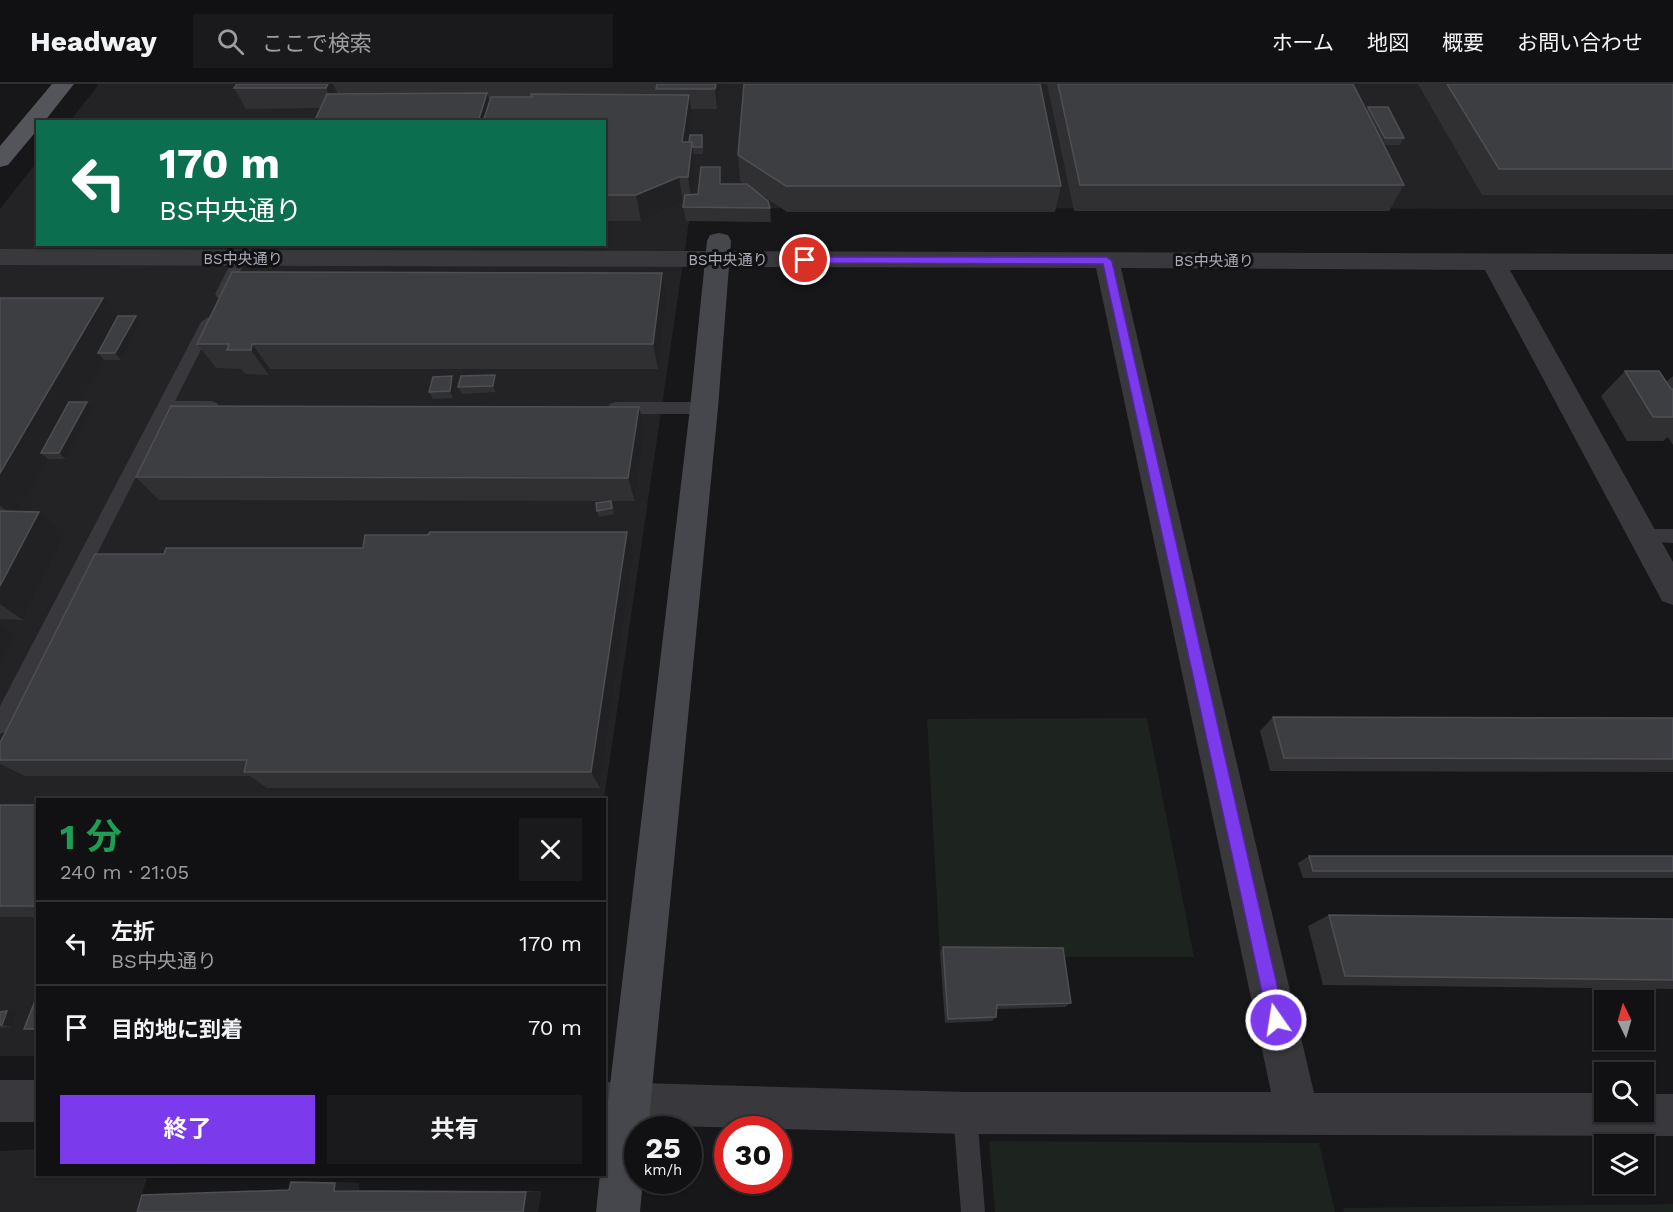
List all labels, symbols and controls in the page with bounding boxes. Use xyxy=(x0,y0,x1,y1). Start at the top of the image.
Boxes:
search box xyxy=(193,14,613,68)
text: Headway xyxy=(30,25,157,58)
icon: search xyxy=(214,25,247,58)
text: ホーム xyxy=(1272,30,1334,55)
text: 地図 xyxy=(1367,30,1409,55)
text: 概要 xyxy=(1442,30,1484,55)
text: お問い合わせ xyxy=(1517,30,1643,55)
text: ここで検索 xyxy=(262,31,372,56)
text: 170 m xyxy=(159,139,280,188)
icon: left xyxy=(60,144,138,222)
text: BS中央通り xyxy=(159,195,302,227)
pin xyxy=(779,234,830,285)
icon: arrive xyxy=(788,243,821,276)
street label: BS中央通り xyxy=(203,250,283,268)
street label: BS中央通り xyxy=(688,251,768,269)
street label: BS中央通り xyxy=(1174,252,1254,270)
text: 1 分 xyxy=(60,816,122,858)
button: close xyxy=(519,818,582,881)
text: 240 m · 21:05 xyxy=(60,860,189,884)
text: 左折 xyxy=(111,919,155,944)
icon: left xyxy=(60,927,93,960)
text: 170 m xyxy=(519,931,582,956)
text: BS中央通り xyxy=(111,949,217,973)
position arrow xyxy=(1244,988,1308,1052)
north arrow xyxy=(1594,990,1654,1050)
map controls xyxy=(1594,990,1654,1194)
icon: arrive xyxy=(60,1011,93,1044)
text: 70 m xyxy=(528,1015,582,1040)
text: 目的地に到着 xyxy=(111,1017,243,1042)
button: search xyxy=(1594,1062,1654,1122)
button: 終了 xyxy=(60,1095,315,1164)
button: 共有 xyxy=(327,1095,582,1164)
speed limit sign: 30 xyxy=(714,1116,792,1194)
text: 25 xyxy=(645,1130,681,1165)
button: layers xyxy=(1594,1134,1654,1194)
text: km/h xyxy=(644,1161,682,1179)

